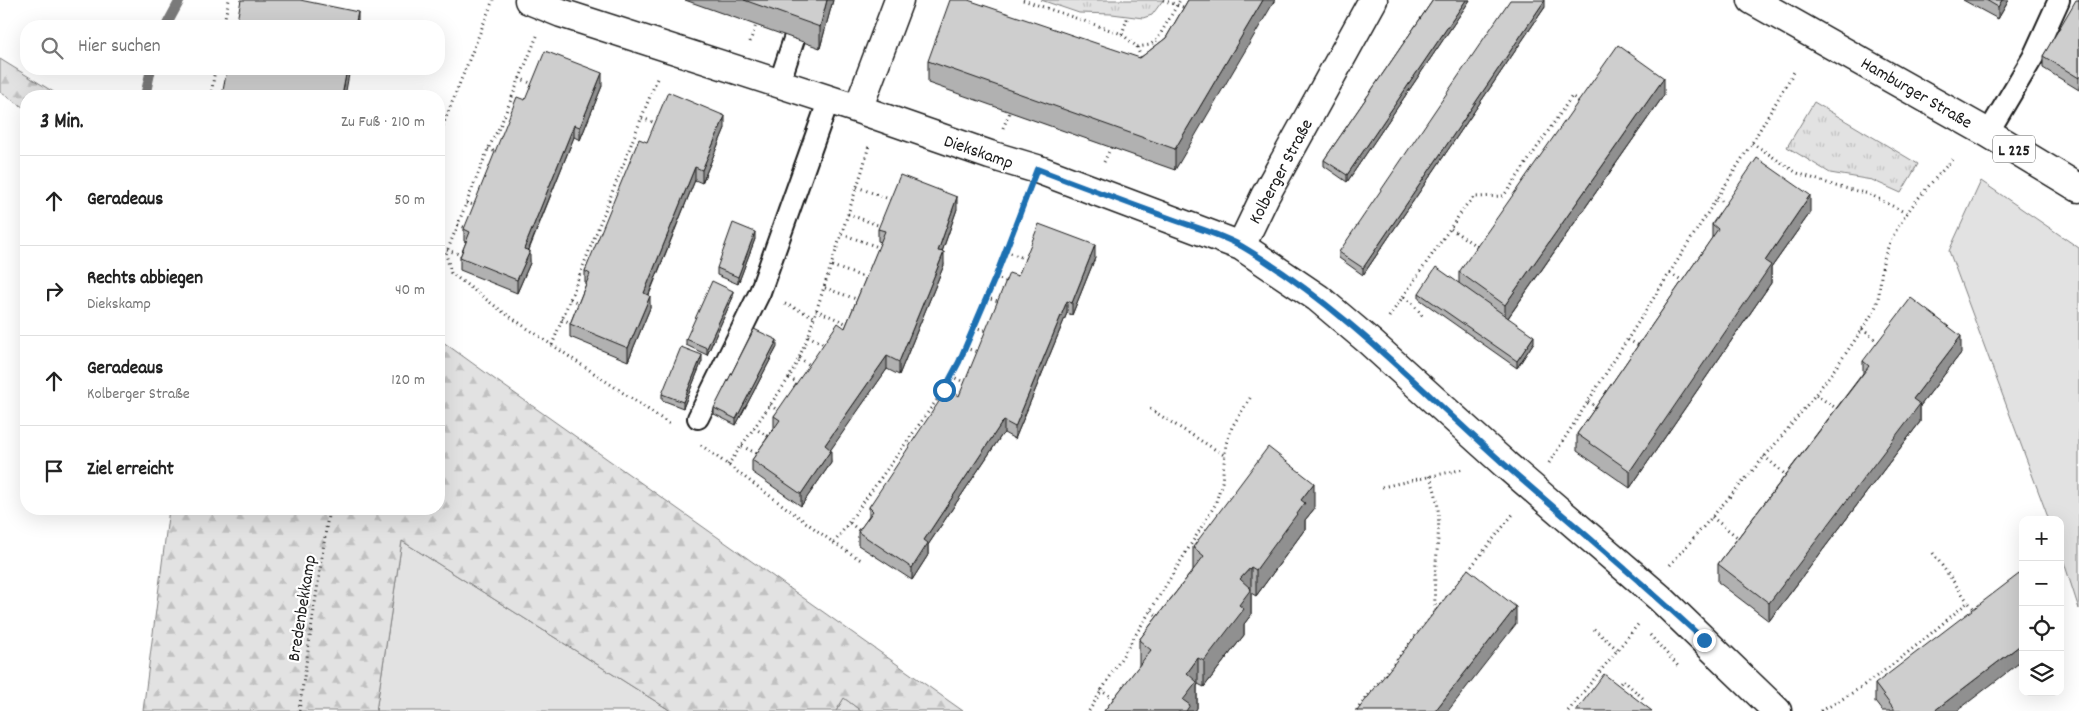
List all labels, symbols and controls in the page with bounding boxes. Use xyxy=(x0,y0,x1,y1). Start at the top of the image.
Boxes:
search box xyxy=(20,20,445,75)
icon: search xyxy=(38,34,66,62)
text: Hier suchen xyxy=(78,34,161,61)
street label: Hamburger Straße xyxy=(1855,52,1976,136)
text: 3 Min. xyxy=(40,108,83,138)
text: Zu Fuß · 210 m xyxy=(341,111,425,134)
street label: Kolberger Straße xyxy=(1244,115,1320,229)
street label: Diekskamp xyxy=(940,130,1016,177)
road number: L 225 xyxy=(1993,136,2035,162)
icon: ahead xyxy=(40,187,68,215)
text: Geradeaus xyxy=(87,187,163,214)
text: 50 m xyxy=(394,189,425,212)
text: Rechts abbiegen xyxy=(87,266,203,293)
icon: right xyxy=(40,277,68,305)
text: 40 m xyxy=(395,279,425,302)
text: Diekskamp xyxy=(87,293,151,316)
text: Geradeaus xyxy=(87,356,163,383)
icon: ahead xyxy=(40,367,68,395)
text: 120 m xyxy=(391,369,425,392)
route start xyxy=(933,379,956,402)
text: Kolberger Straße xyxy=(87,383,190,406)
icon: arrive xyxy=(40,457,68,485)
text: Ziel erreicht xyxy=(87,457,174,484)
map controls xyxy=(2019,516,2064,696)
button: + xyxy=(2019,516,2064,561)
street label: Bredenbekkamp xyxy=(283,553,324,663)
button: − xyxy=(2019,561,2064,606)
button: locate xyxy=(2019,606,2064,651)
route end xyxy=(1693,629,1716,652)
button: layers xyxy=(2019,651,2064,696)

